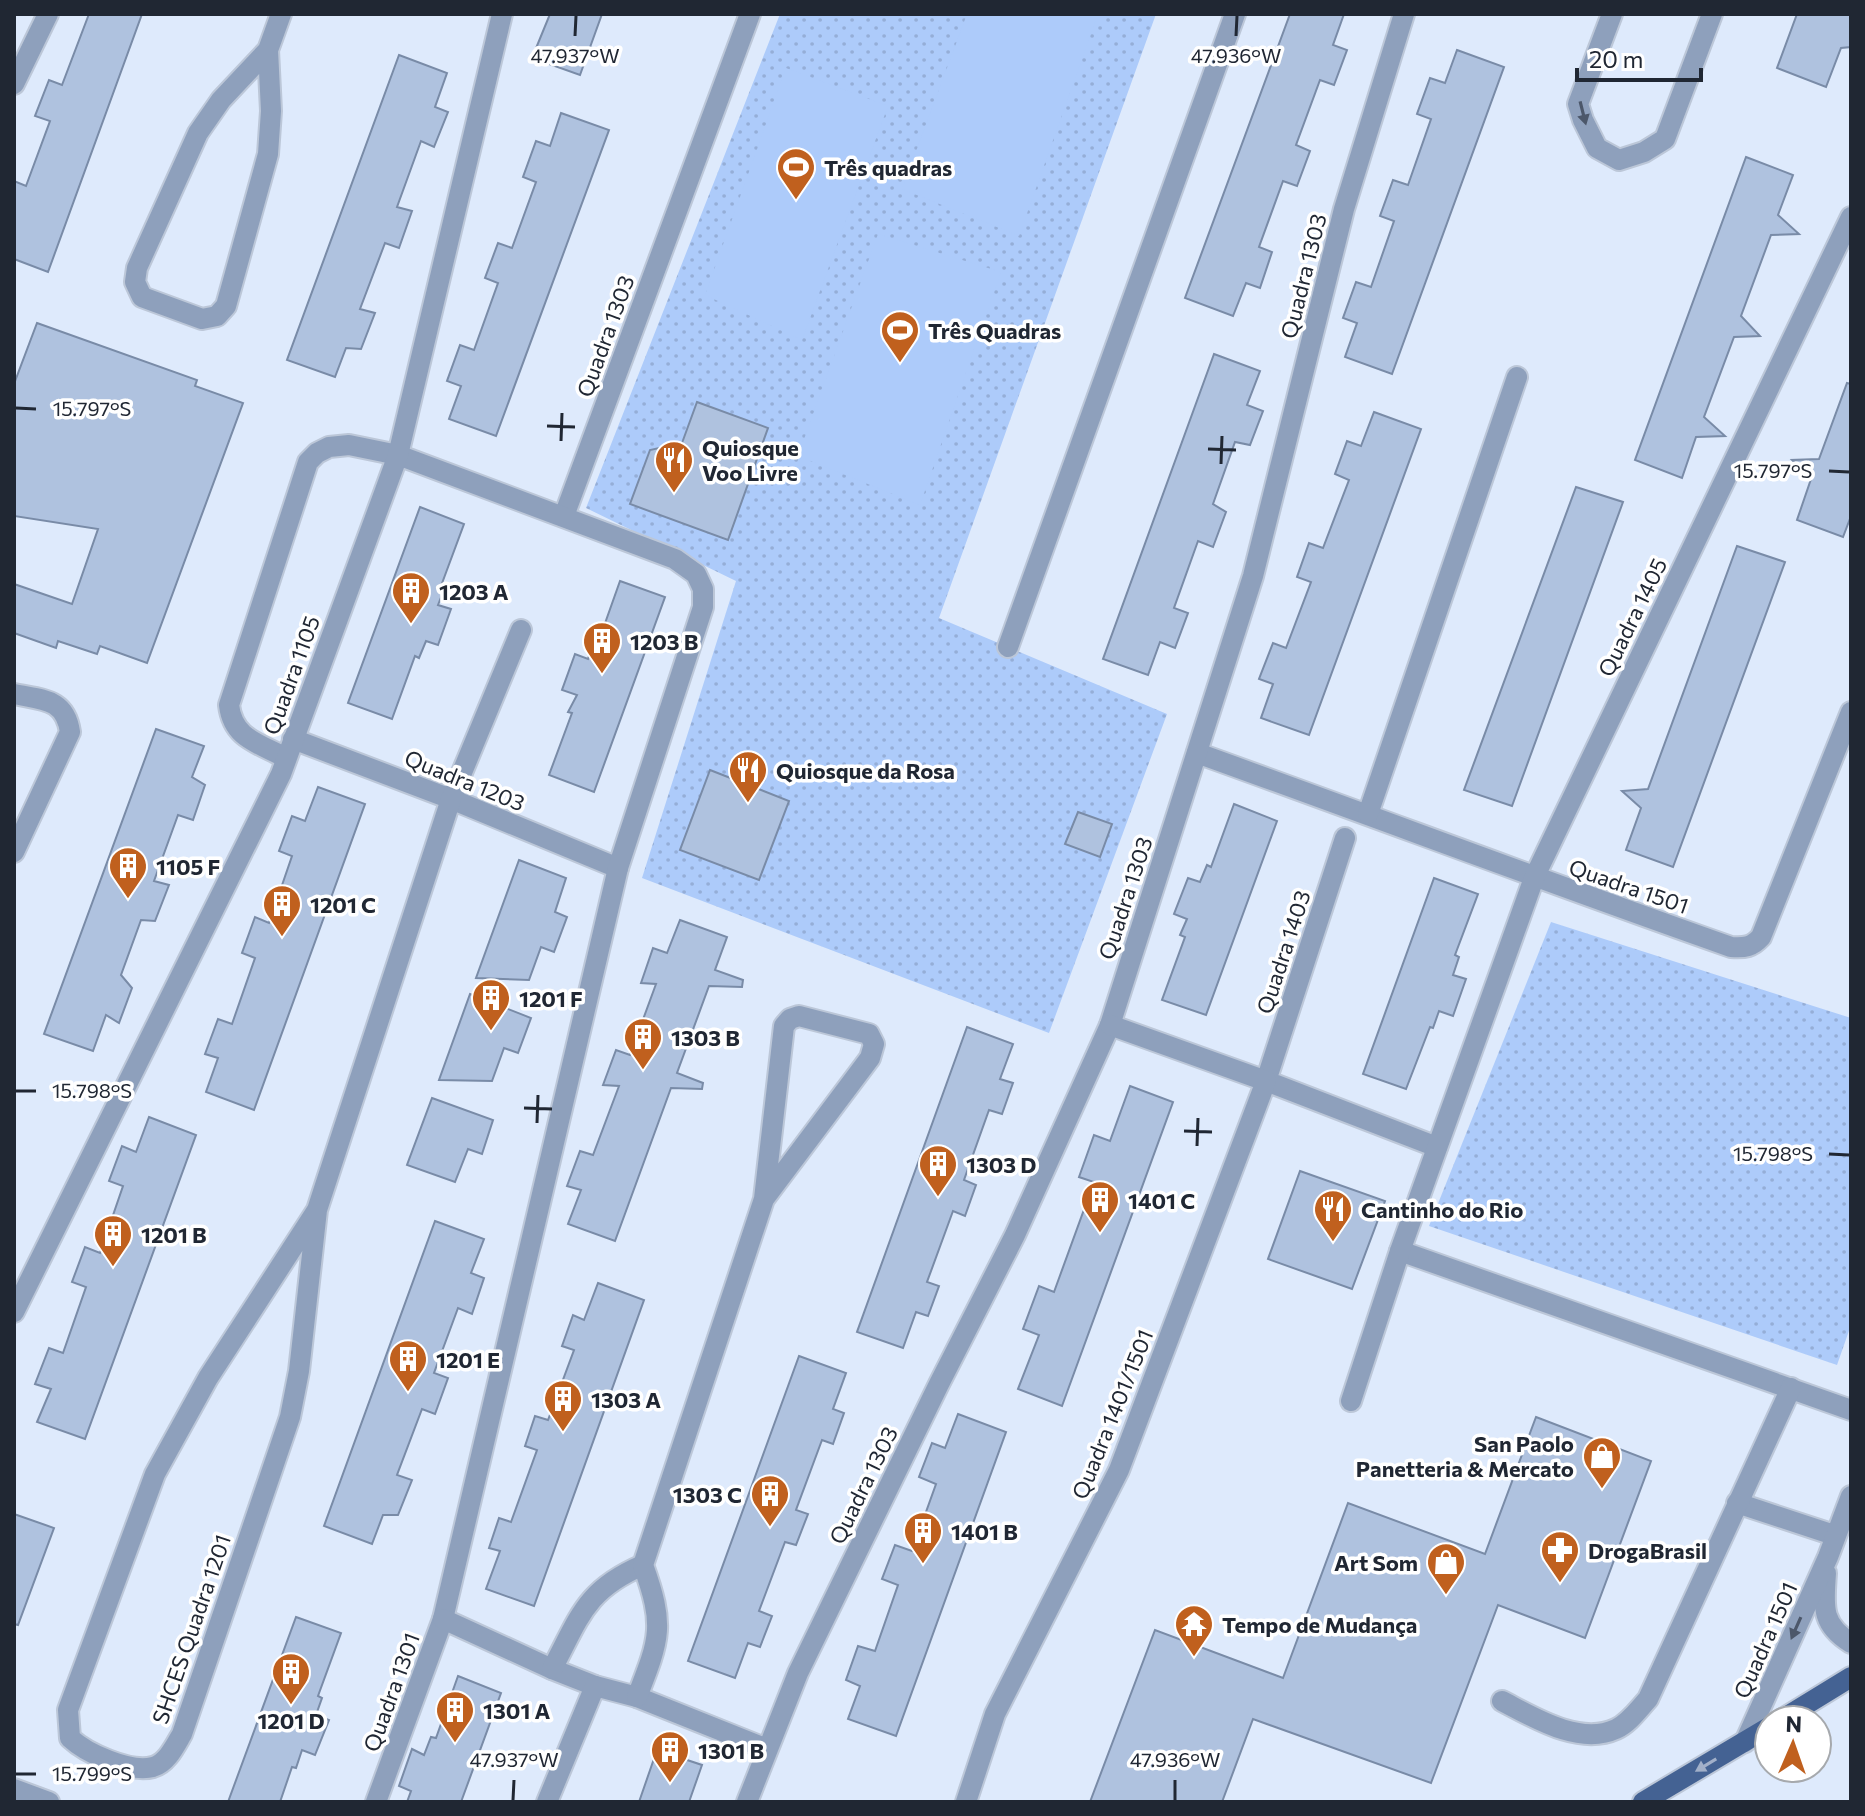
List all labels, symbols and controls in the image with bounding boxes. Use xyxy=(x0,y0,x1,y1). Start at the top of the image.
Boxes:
scale bar xyxy=(1577,32,1701,82)
text: 47.937°W xyxy=(530,43,620,67)
text: 47.936°W xyxy=(1191,43,1281,67)
text: 20 m xyxy=(1589,44,1643,73)
one-way arrow xyxy=(1577,101,1590,126)
sports icon: Três quadras xyxy=(775,146,817,201)
place label: Três quadras xyxy=(824,154,952,181)
street label: Quadra 1303 xyxy=(1274,211,1332,341)
street label: Quadra 1303 xyxy=(570,271,640,401)
sports icon: Três Quadras xyxy=(879,309,921,364)
place label: Três Quadras xyxy=(928,317,1061,344)
text: 15.797°S xyxy=(53,396,131,420)
place label: Quiosque Voo Livre xyxy=(702,434,799,486)
restaurant icon: Quiosque Voo Livre xyxy=(653,439,695,494)
text: 15.797°S xyxy=(1734,458,1812,482)
street label: Quadra 1405 xyxy=(1592,553,1672,681)
building icon: 1203 A xyxy=(390,570,432,625)
place label: 1203 A xyxy=(439,578,509,605)
street label: Quadra 1105 xyxy=(257,612,325,738)
building icon: 1203 B xyxy=(581,620,623,675)
place label: 1203 B xyxy=(630,628,698,655)
street label: Quadra 1203 xyxy=(401,744,529,816)
restaurant icon: Quiosque da Rosa xyxy=(727,749,769,804)
place label: Quiosque da Rosa xyxy=(776,757,955,784)
street label: Quadra 1303 xyxy=(1092,833,1158,963)
building icon: 1105 F xyxy=(107,845,149,900)
place label: 1105 F xyxy=(156,853,220,880)
street label: Quadra 1501 xyxy=(1566,853,1692,919)
building icon: 1201 C xyxy=(261,883,303,938)
street label: Quadra 1403 xyxy=(1250,887,1316,1017)
place label: 1201 C xyxy=(310,891,376,918)
building icon: 1201 F xyxy=(470,977,512,1032)
place label: 1201 F xyxy=(519,985,583,1012)
building icon: 1303 B xyxy=(622,1016,664,1071)
place label: 1303 B xyxy=(671,1024,740,1051)
text: 15.798°S xyxy=(52,1078,132,1102)
text: 15.798°S xyxy=(1733,1141,1813,1165)
building icon: 1303 D xyxy=(917,1143,959,1198)
place label: 1303 D xyxy=(966,1151,1036,1178)
building icon: 1401 C xyxy=(1079,1179,1121,1234)
place label: 1401 C xyxy=(1128,1187,1195,1214)
restaurant icon: Cantinho do Rio xyxy=(1312,1188,1354,1243)
place label: Cantinho do Rio xyxy=(1361,1196,1523,1223)
building icon: 1201 B xyxy=(92,1213,134,1268)
place label: 1201 B xyxy=(141,1221,207,1248)
street label: Quadra 1401/1501 xyxy=(1066,1325,1158,1503)
building icon: 1201 E xyxy=(387,1338,429,1393)
place label: 1201 E xyxy=(436,1346,500,1373)
building icon: 1303 A xyxy=(542,1378,584,1433)
place label: 1303 A xyxy=(591,1386,661,1413)
street label: Quadra 1303 xyxy=(823,1422,903,1548)
place label: San Paolo Panetteria & Mercato xyxy=(1356,1430,1574,1482)
shop icon: San Paolo Panetteria & Mercato xyxy=(1581,1435,1623,1490)
building icon: 1303 C xyxy=(749,1473,791,1528)
place label: 1303 C xyxy=(673,1481,742,1508)
building icon: 1401 B xyxy=(902,1510,944,1565)
place label: 1401 B xyxy=(951,1518,1018,1545)
pharmacy icon: DrogaBrasil xyxy=(1539,1529,1581,1584)
street label: SHCES Quadra 1201 xyxy=(146,1531,236,1727)
place label: DrogaBrasil xyxy=(1588,1537,1707,1564)
shop icon: Art Som xyxy=(1425,1541,1467,1596)
place label: Art Som xyxy=(1334,1549,1418,1576)
street label: Quadra 1501 xyxy=(1727,1578,1803,1702)
temple icon: Tempo de Mudança xyxy=(1173,1603,1215,1658)
place label: Tempo de Mudança xyxy=(1222,1611,1417,1638)
one-way arrow xyxy=(1790,1616,1803,1640)
street label: Quadra 1301 xyxy=(357,1629,425,1755)
building icon: 1201 D xyxy=(270,1651,312,1706)
building icon: 1301 A xyxy=(434,1689,476,1744)
place label: 1301 A xyxy=(483,1697,551,1724)
north arrow xyxy=(1753,1704,1833,1784)
place label: 1201 D xyxy=(257,1707,325,1734)
text: N xyxy=(1785,1710,1802,1737)
building icon: 1301 B xyxy=(649,1729,691,1784)
place label: 1301 B xyxy=(698,1737,764,1764)
text: 47.937°W xyxy=(469,1747,559,1771)
text: 47.936°W xyxy=(1130,1747,1220,1771)
one-way arrow xyxy=(1695,1758,1717,1772)
text: 15.799°S xyxy=(52,1761,132,1785)

